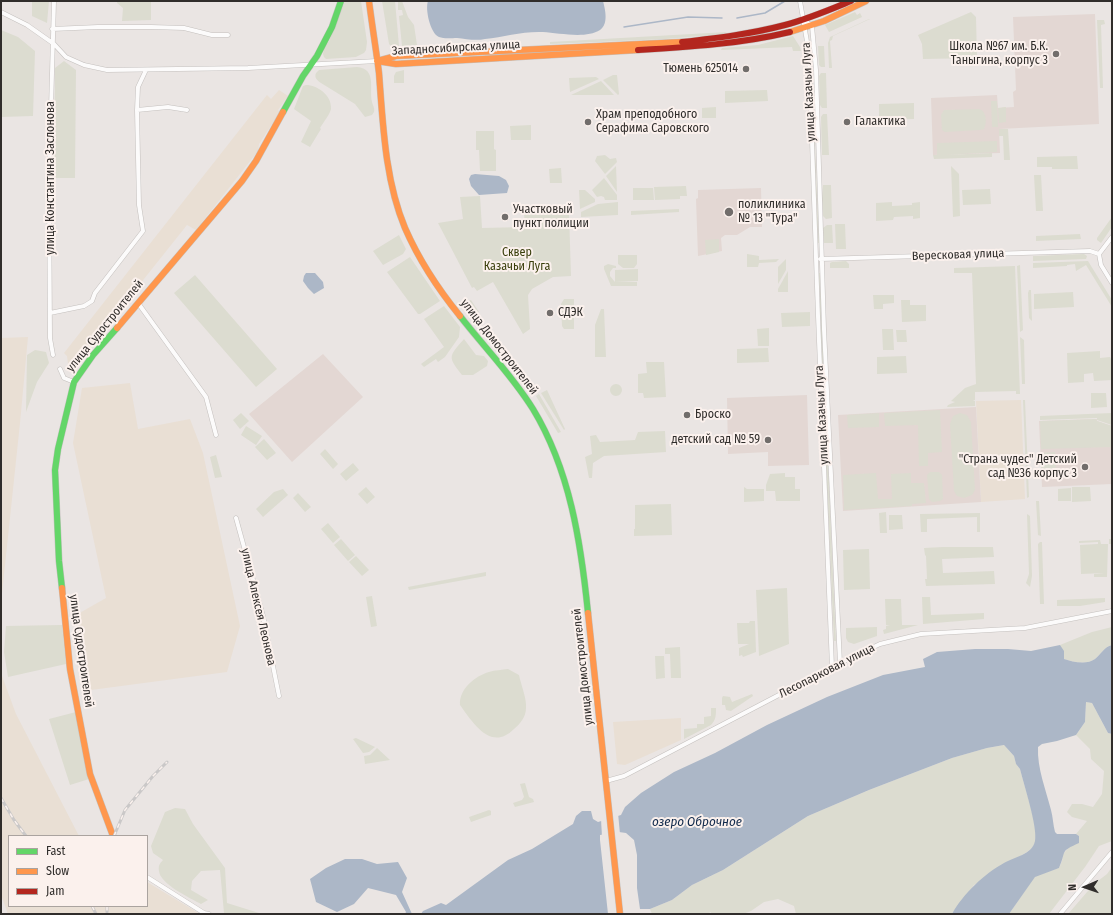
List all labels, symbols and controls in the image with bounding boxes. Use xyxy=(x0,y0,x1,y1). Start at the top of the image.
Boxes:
street label: Западносибирская улица xyxy=(391,37,521,59)
place label: Школа №67 им. Б.К. Таныгина, корпус 3 xyxy=(949,40,1048,68)
street label: улица Казачьи Луга xyxy=(799,42,819,142)
marker: Школа №67 им. Б.К. Таныгина, корпус 3 xyxy=(1051,49,1061,59)
place label: Тюмень 625014 xyxy=(663,62,738,76)
marker: Тюмень 625014 xyxy=(741,64,751,74)
street label: улица Константина Заслонова xyxy=(44,101,58,255)
place label: Храм преподобного Серафима Саровского xyxy=(596,108,709,136)
place label: Галактика xyxy=(855,115,906,129)
marker: Храм преподобного Серафима Саровского xyxy=(583,117,593,127)
marker: Галактика xyxy=(842,117,852,127)
place label: поликлиника № 13 "Тура" xyxy=(738,198,806,226)
place label: Участковый пункт полиции xyxy=(513,203,589,231)
marker: поликлиника № 13 "Тура" xyxy=(723,206,735,218)
marker: Участковый пункт полиции xyxy=(500,212,510,222)
park label: Сквер Казачьи Луга xyxy=(484,246,550,274)
street label: Вересковая улица xyxy=(912,246,1004,264)
street label: улица Судостроителей xyxy=(64,277,146,375)
street label: улица Домостроителей xyxy=(457,296,541,398)
place label: СДЭК xyxy=(558,306,583,320)
marker: СДЭК xyxy=(545,308,555,318)
street label: улица Казачьи Луга xyxy=(812,365,832,465)
place label: Броско xyxy=(695,408,731,422)
marker: Броско xyxy=(682,410,692,420)
place label: детский сад № 59 xyxy=(671,433,760,447)
marker: детский сад № 59 xyxy=(763,435,773,445)
place label: "Страна чудес" Детский сад №36 корпус 3 xyxy=(959,453,1077,481)
marker: "Страна чудес" Детский сад №36 корпус 3 xyxy=(1080,462,1090,472)
street label: улица Алексея Леонова xyxy=(237,547,279,667)
street label: улица Судостроителей xyxy=(66,594,96,708)
street label: улица Домостроителей xyxy=(570,608,596,726)
street label: Лесопарковая улица xyxy=(777,641,877,701)
water label: озеро Оброчное xyxy=(652,814,742,830)
legend xyxy=(8,835,148,907)
text: Fast xyxy=(46,844,65,858)
text: Slow xyxy=(46,864,69,878)
north arrow xyxy=(1065,867,1105,907)
text: Jam xyxy=(46,884,64,898)
text: N xyxy=(1066,884,1079,891)

